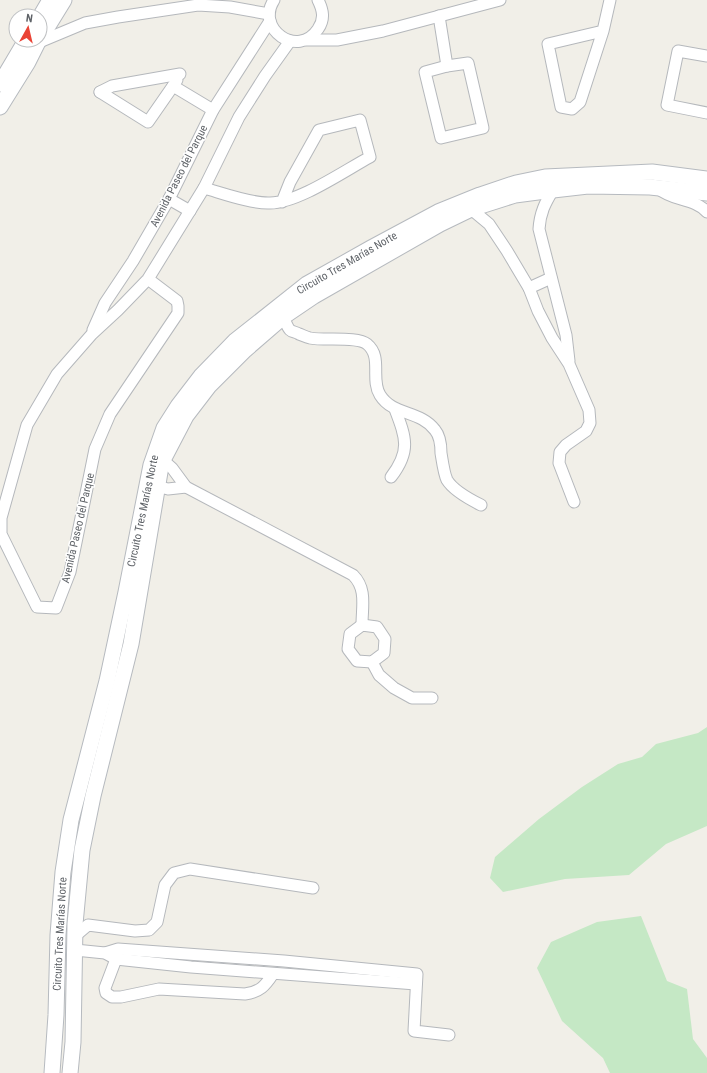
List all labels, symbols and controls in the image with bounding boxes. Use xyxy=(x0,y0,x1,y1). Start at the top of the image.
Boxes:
north arrow xyxy=(8,8,48,48)
text: N xyxy=(25,12,34,26)
street label: Avenida Paseo del Parque xyxy=(148,123,210,229)
street label: Circuito Tres Marías Norte xyxy=(294,229,400,297)
street label: Circuito Tres Marías Norte xyxy=(125,454,161,568)
street label: Avenida Paseo del Parque xyxy=(59,472,97,584)
street label: Circuito Tres Marías Norte xyxy=(51,877,69,991)

